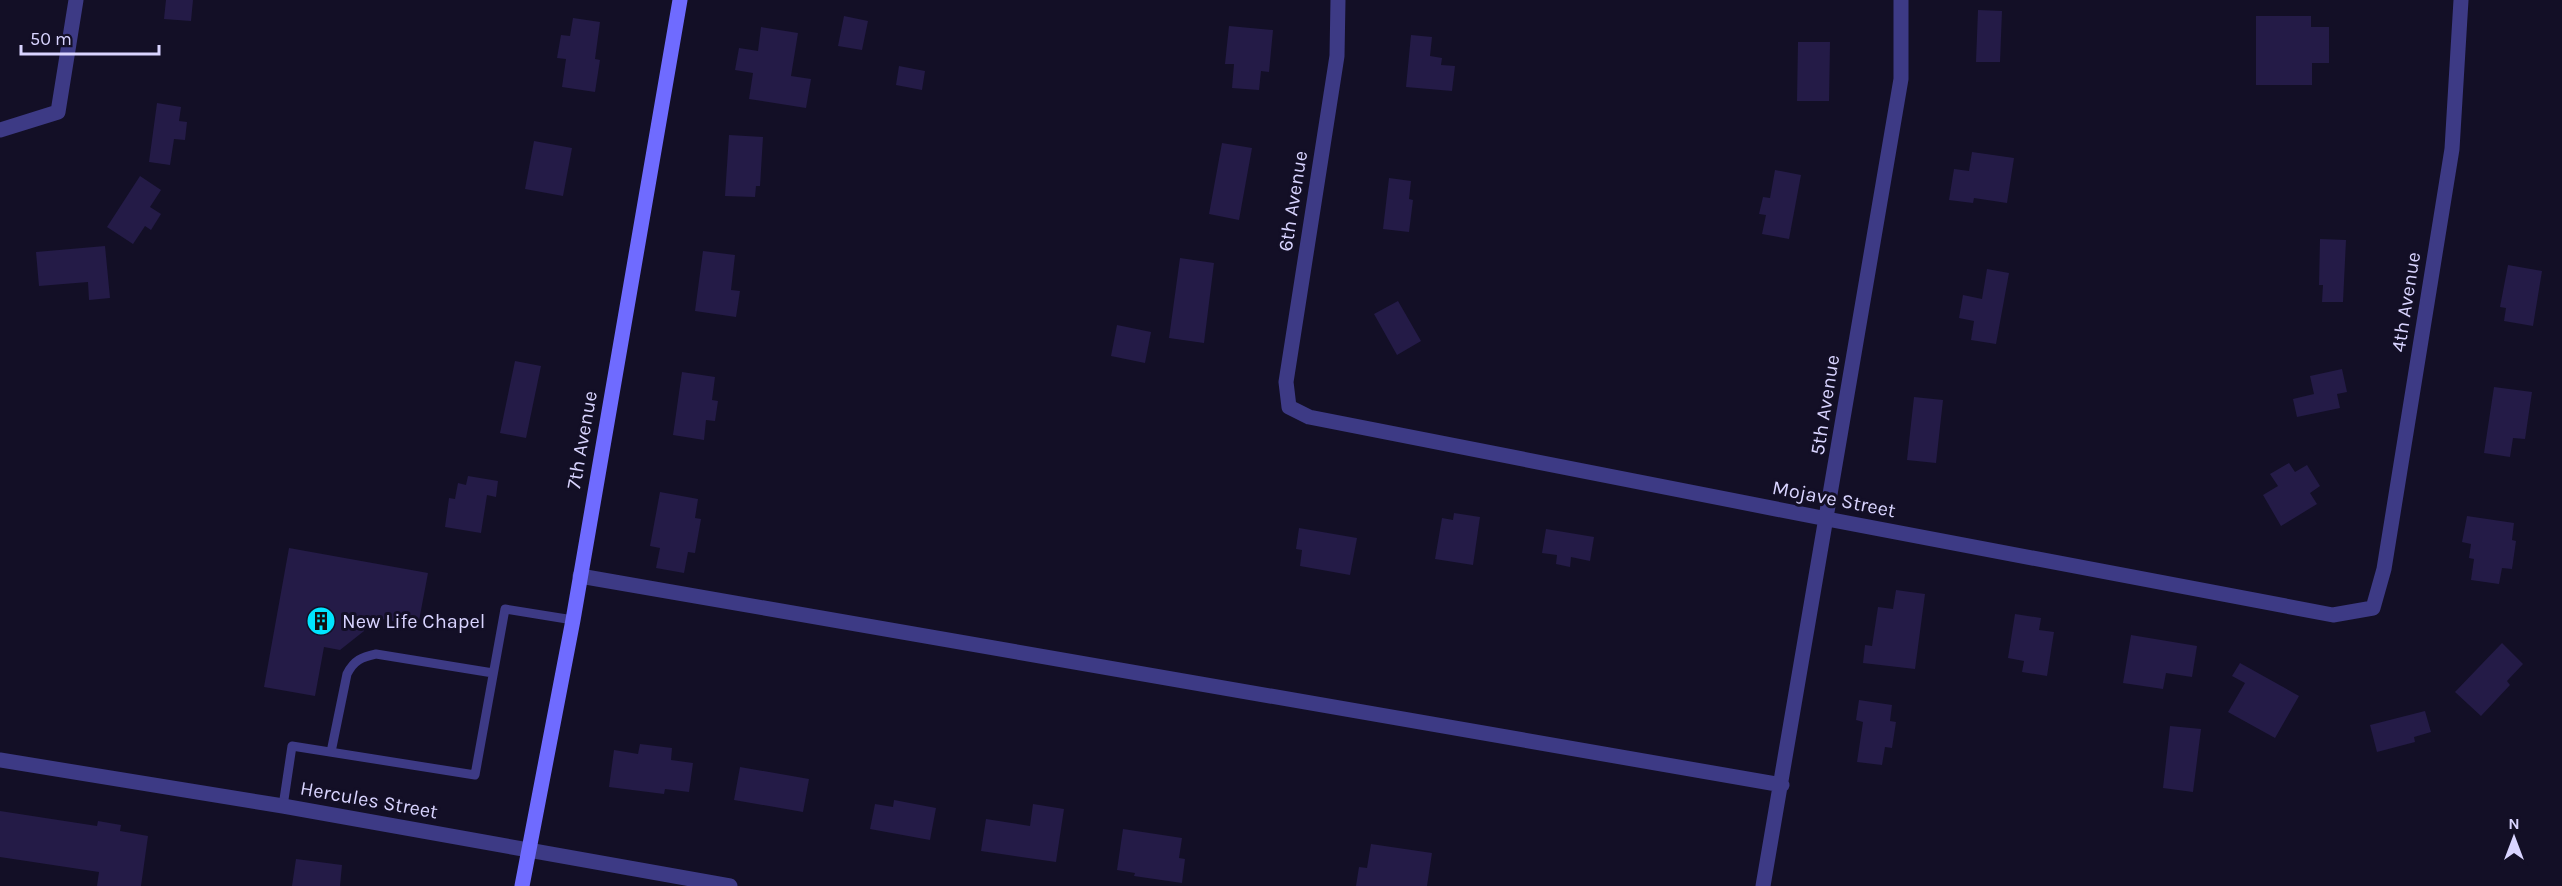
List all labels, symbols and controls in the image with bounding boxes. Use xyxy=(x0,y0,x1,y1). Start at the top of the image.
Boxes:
scale bar xyxy=(21,18,159,56)
text: 50 m xyxy=(30,28,72,50)
street label: 6th Avenue xyxy=(1274,149,1312,253)
street label: 4th Avenue xyxy=(2387,250,2425,354)
street label: 5th Avenue xyxy=(1806,353,1844,457)
street label: 7th Avenue xyxy=(562,389,602,491)
street label: Mojave Street xyxy=(1770,476,1898,522)
building icon: New Life Chapel xyxy=(305,605,337,637)
place label: New Life Chapel xyxy=(342,610,485,633)
street label: Hercules Street xyxy=(298,777,440,824)
north arrow xyxy=(2484,808,2544,868)
text: N xyxy=(2508,814,2520,833)

